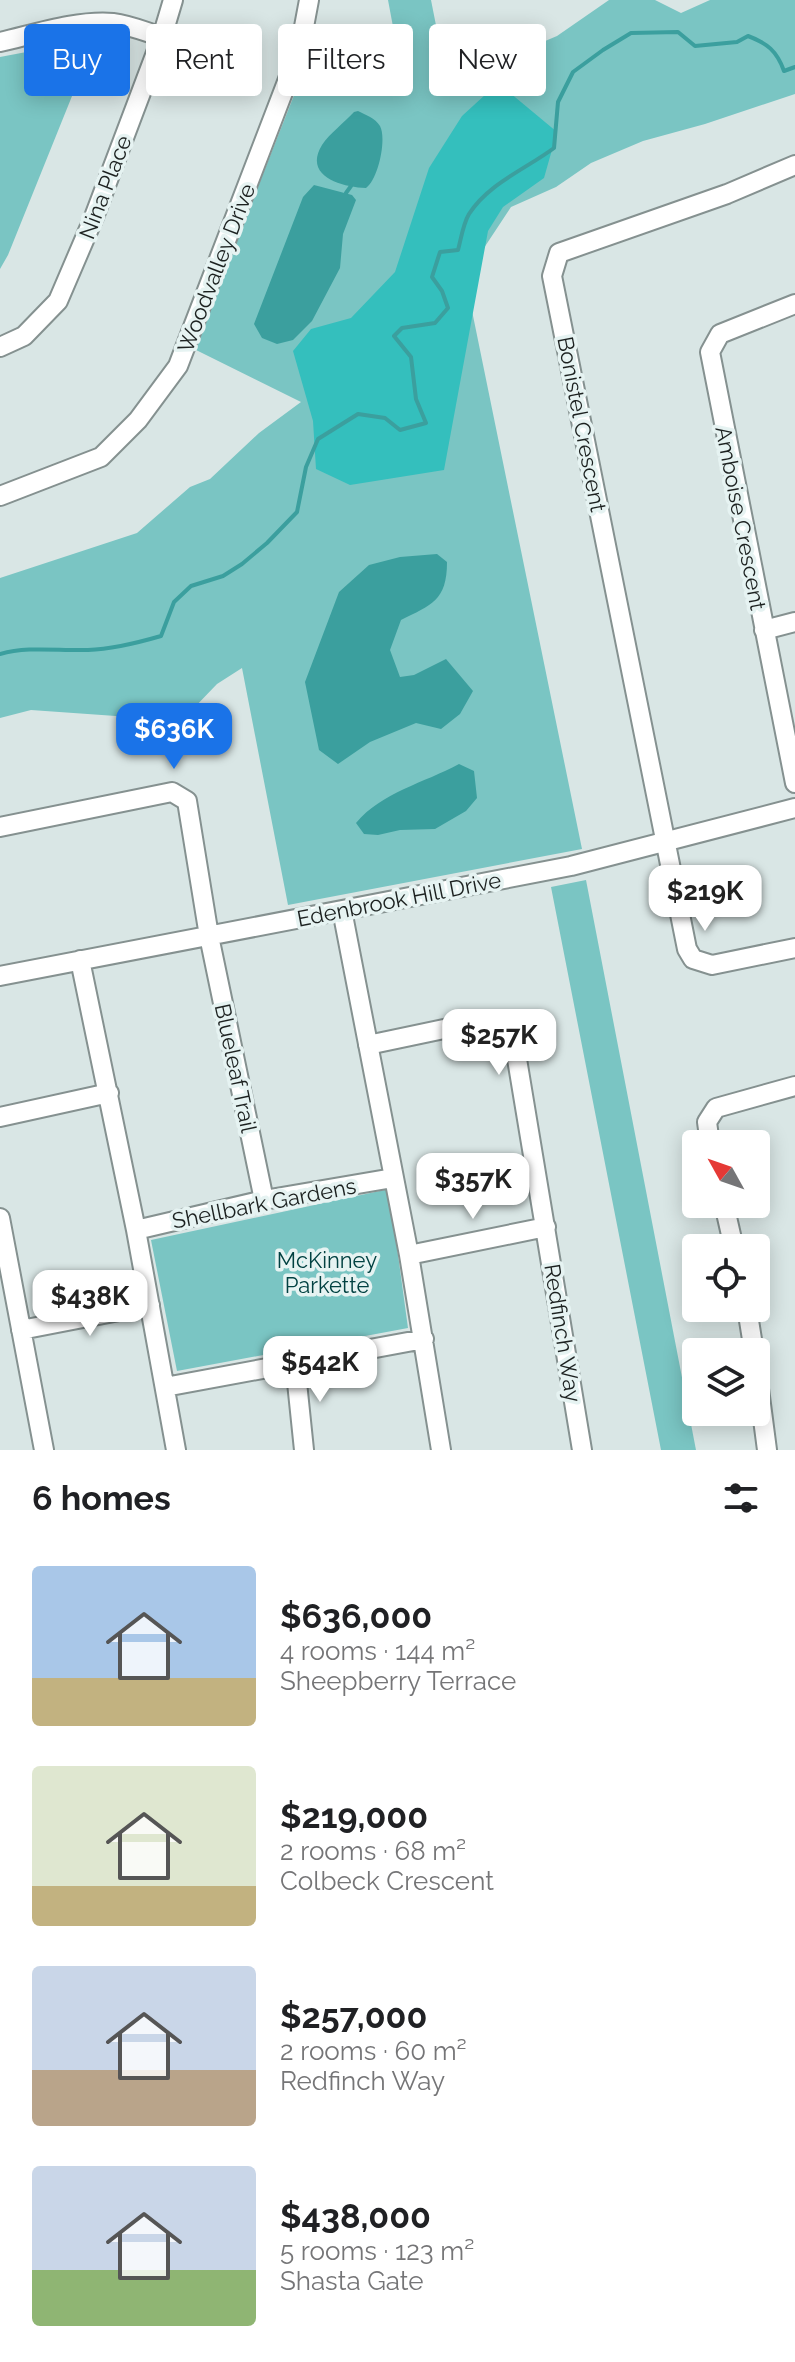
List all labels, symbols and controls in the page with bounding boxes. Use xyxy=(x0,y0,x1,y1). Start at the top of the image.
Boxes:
chip: Buy xyxy=(24,24,130,96)
chip: Rent xyxy=(146,24,262,96)
chip: Filters xyxy=(278,24,413,96)
chip: New xyxy=(429,24,546,96)
street label: Nina Place xyxy=(73,132,137,242)
street label: Woodvalley Drive xyxy=(172,180,260,356)
street label: Bonistel Crescent xyxy=(552,334,612,514)
street label: Amboise Crescent xyxy=(710,424,772,613)
pin: $636K xyxy=(118,703,230,771)
text: $636K xyxy=(134,714,214,744)
pin: $219K xyxy=(649,865,761,933)
street label: Edenbrook Hill Drive xyxy=(295,866,503,932)
text: $219K xyxy=(667,876,743,906)
street label: Blueleaf Trail xyxy=(210,1001,262,1135)
pin: $257K xyxy=(443,1009,555,1077)
text: $257K xyxy=(460,1020,538,1050)
north arrow xyxy=(682,1130,770,1218)
map controls xyxy=(682,1130,770,1426)
pin: $357K xyxy=(417,1153,529,1221)
text: $357K xyxy=(434,1164,512,1194)
street label: Shellbark Gardens xyxy=(170,1172,358,1234)
button: locate xyxy=(682,1234,770,1322)
park label: McKinney Parkette xyxy=(277,1247,377,1298)
street label: Redfinch Way xyxy=(539,1262,587,1404)
pin: $438K xyxy=(34,1270,146,1338)
text: $438K xyxy=(51,1281,129,1311)
pin: $542K xyxy=(264,1336,376,1404)
button: layers xyxy=(682,1338,770,1426)
text: $542K xyxy=(281,1347,359,1377)
icon: filters xyxy=(719,1476,763,1520)
text: 6 homes xyxy=(32,1478,171,1518)
text: $636,000 xyxy=(280,1596,432,1636)
icon: home xyxy=(96,1598,192,1694)
text: 4 rooms · 144 m² xyxy=(280,1636,475,1666)
text: Sheepberry Terrace xyxy=(280,1666,516,1696)
text: $219,000 xyxy=(280,1796,428,1836)
icon: home xyxy=(96,1798,192,1894)
text: 2 rooms · 68 m² xyxy=(280,1836,466,1866)
text: Colbeck Crescent xyxy=(280,1866,494,1896)
text: $257,000 xyxy=(280,1996,427,2036)
icon: home xyxy=(96,1998,192,2094)
text: 2 rooms · 60 m² xyxy=(280,2036,467,2066)
text: Redfinch Way xyxy=(280,2066,445,2096)
text: $438,000 xyxy=(280,2196,431,2236)
icon: home xyxy=(96,2198,192,2294)
text: 5 rooms · 123 m² xyxy=(280,2236,474,2266)
text: Shasta Gate xyxy=(280,2266,424,2296)

